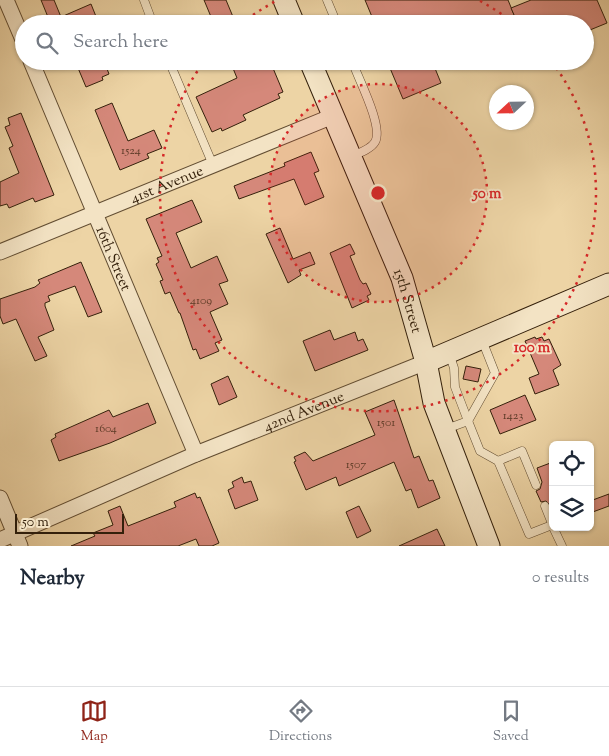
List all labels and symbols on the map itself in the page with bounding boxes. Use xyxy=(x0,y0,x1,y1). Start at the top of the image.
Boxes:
north arrow xyxy=(489,85,534,130)
house number: 1524 xyxy=(121,142,141,160)
street label: 41st Avenue xyxy=(128,161,207,210)
centre of rings xyxy=(369,184,387,202)
text: 50 m xyxy=(472,184,502,205)
street label: 16th Street xyxy=(90,223,135,295)
street label: 15th Street xyxy=(387,265,426,336)
house number: 4109 xyxy=(190,292,212,310)
text: 100 m xyxy=(514,338,551,359)
street label: 42nd Avenue xyxy=(261,387,348,438)
house number: 1423 xyxy=(503,407,523,425)
house number: 1501 xyxy=(377,414,395,432)
house number: 1604 xyxy=(95,420,117,438)
house number: 1507 xyxy=(346,456,366,474)
scale bar xyxy=(15,511,124,534)

